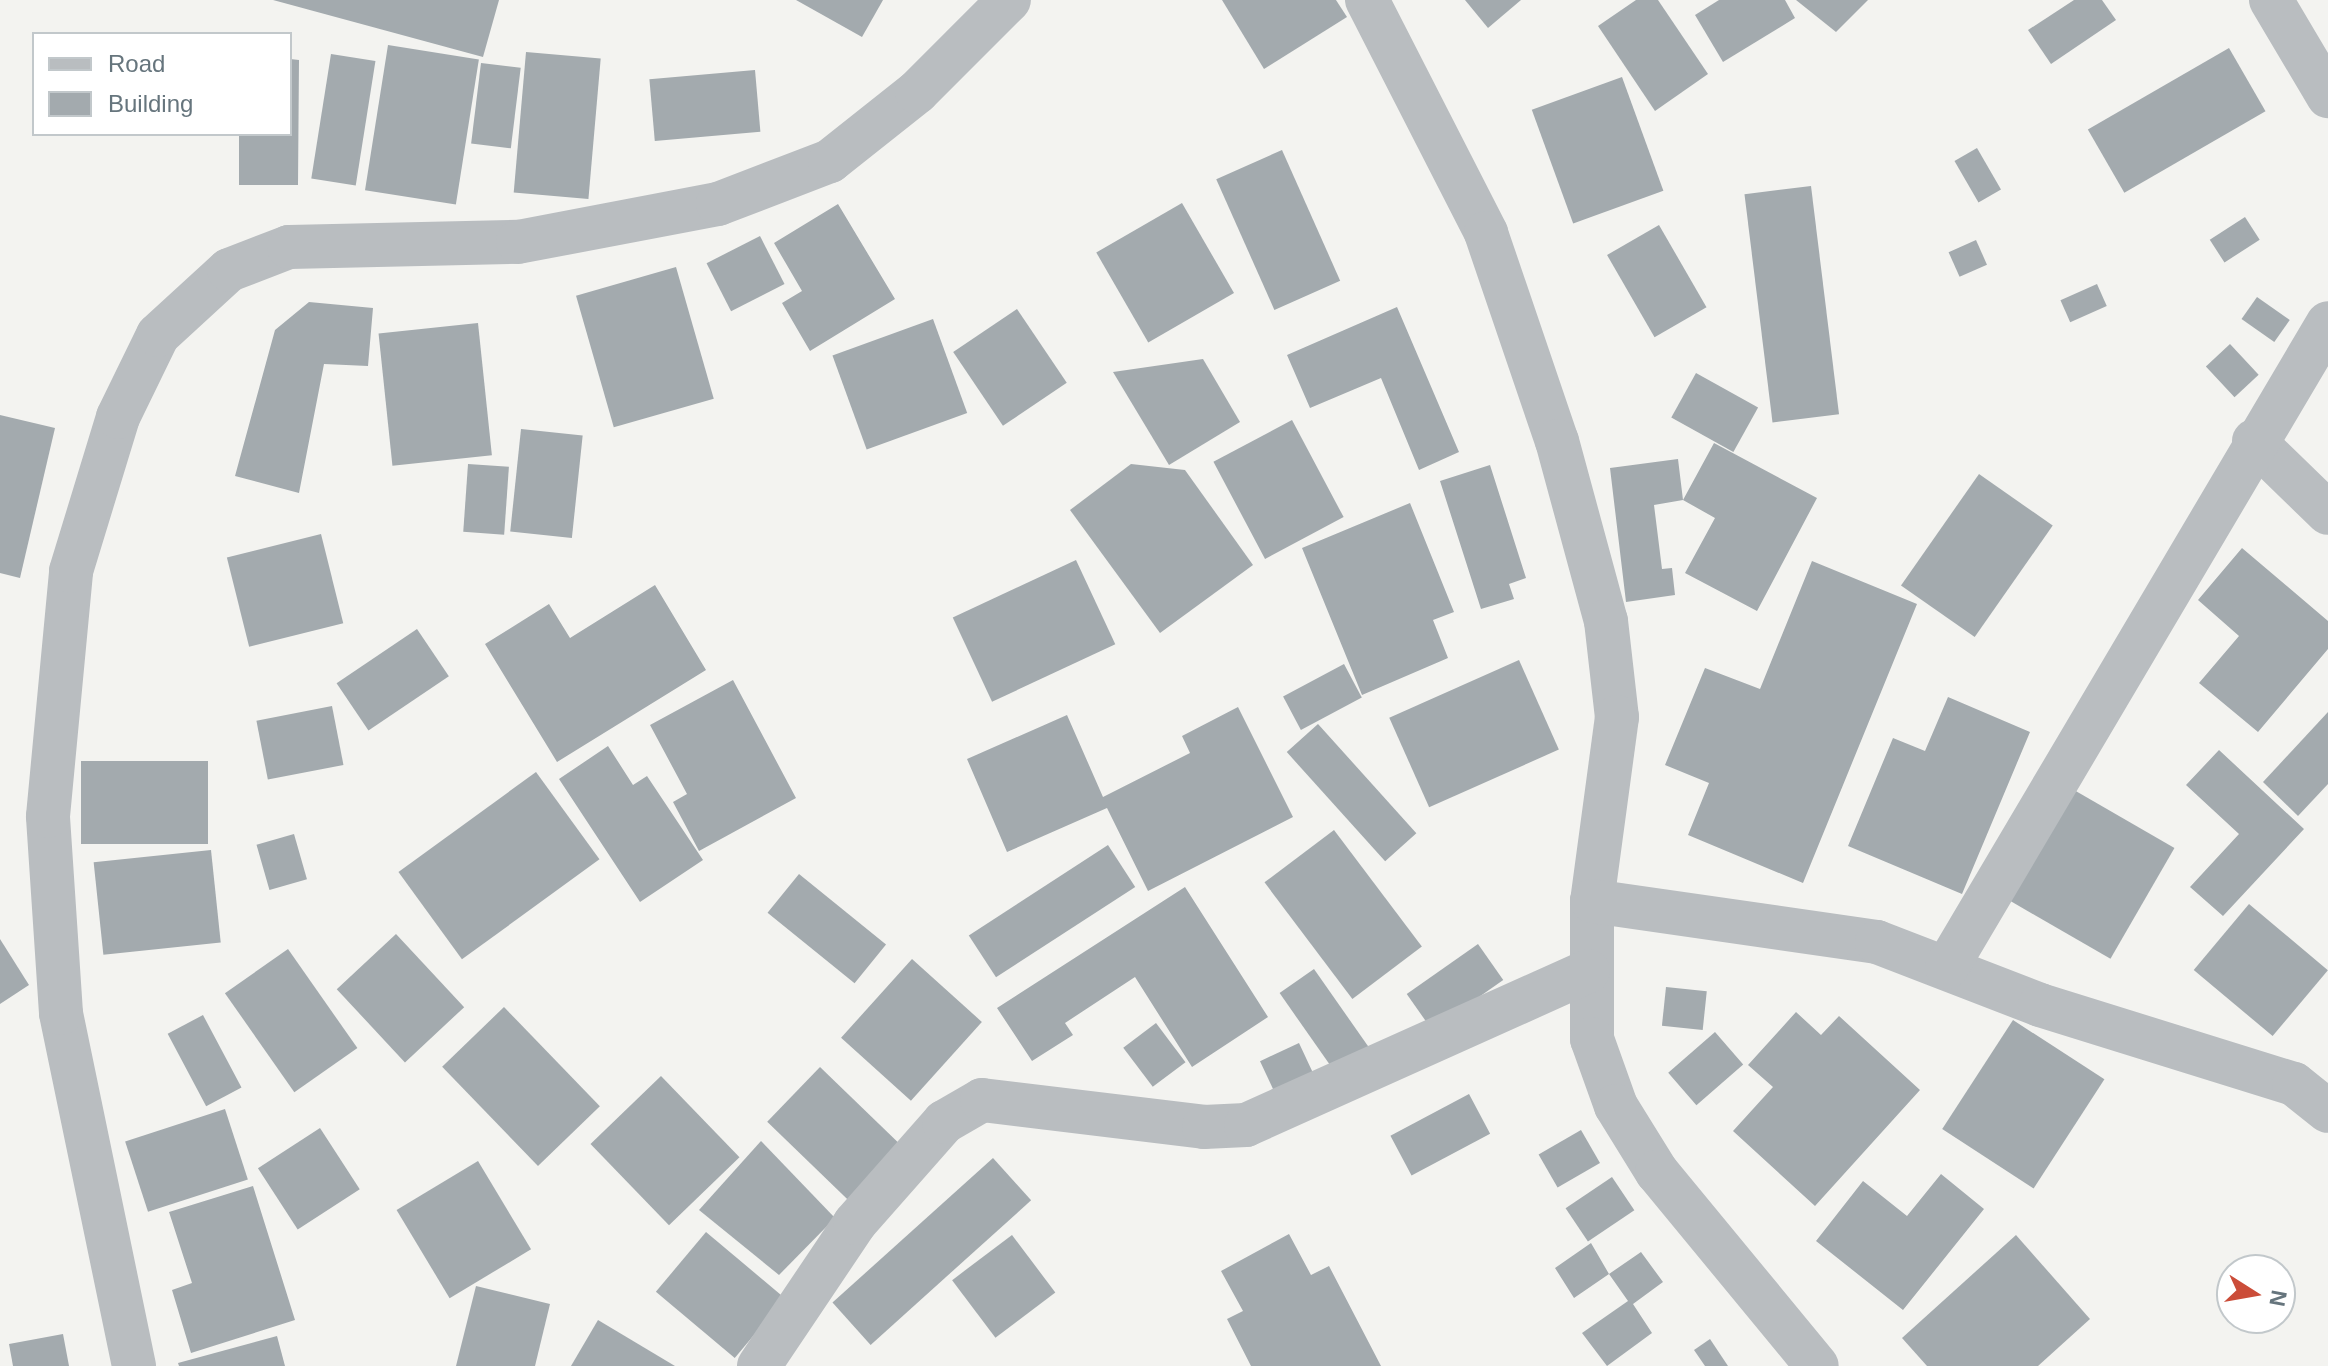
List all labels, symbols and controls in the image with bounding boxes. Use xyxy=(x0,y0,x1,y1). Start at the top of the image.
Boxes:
legend xyxy=(32,32,292,136)
text: Road xyxy=(108,50,165,77)
text: Building xyxy=(108,90,193,117)
north arrow xyxy=(2216,1254,2296,1334)
text: N xyxy=(2264,1288,2292,1308)

